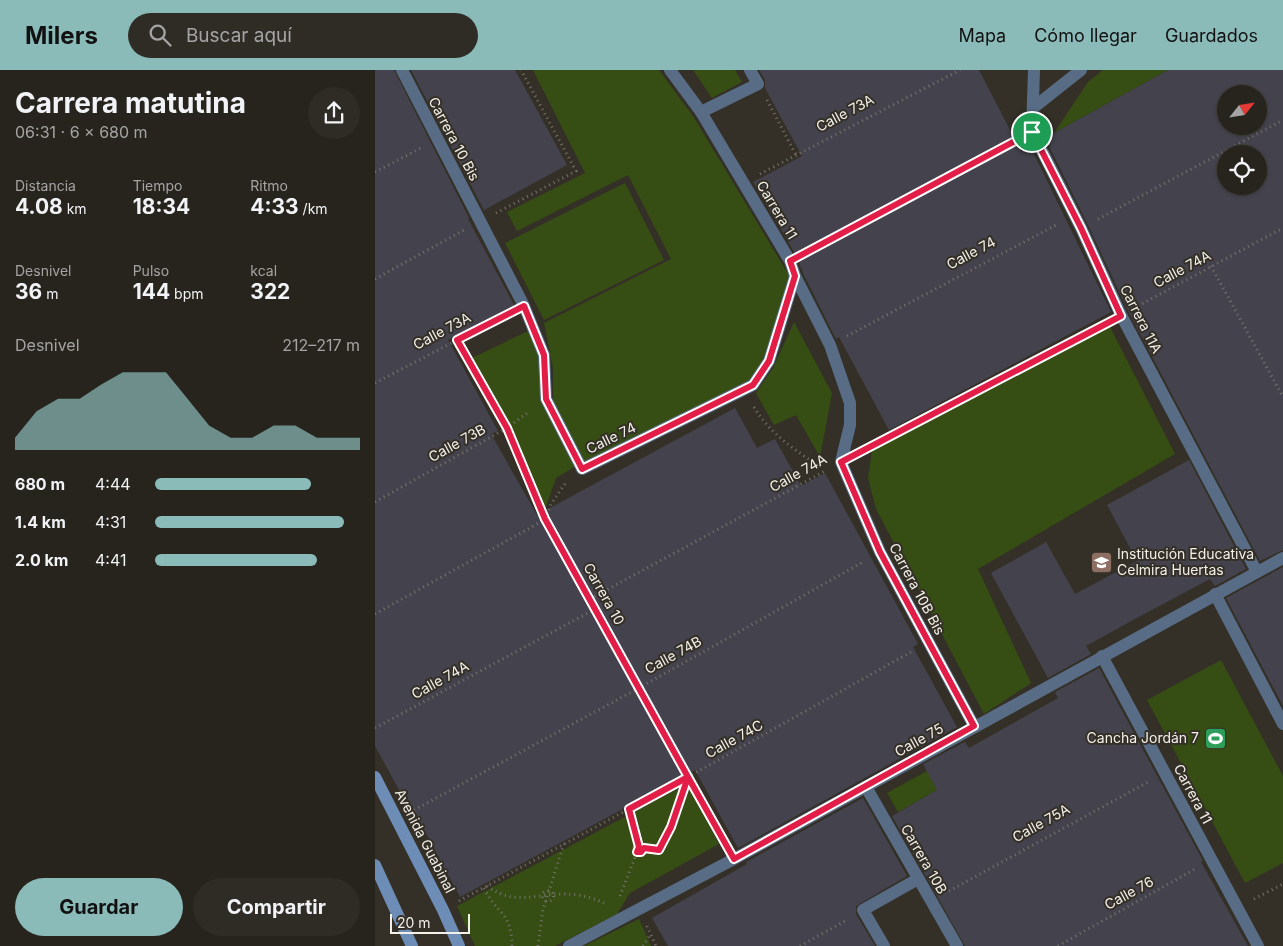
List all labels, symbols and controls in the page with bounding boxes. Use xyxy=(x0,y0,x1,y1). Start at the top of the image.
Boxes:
search box xyxy=(128,13,478,58)
text: Milers xyxy=(25,21,98,50)
icon: search xyxy=(146,21,174,49)
text: Buscar aquí xyxy=(186,24,292,47)
text: Mapa xyxy=(959,25,1006,46)
text: Cómo llegar xyxy=(1034,25,1137,46)
text: Guardados xyxy=(1165,25,1258,46)
north arrow xyxy=(1217,85,1267,135)
map controls xyxy=(1217,85,1267,195)
text: Carrera matutina xyxy=(15,86,246,120)
button: share xyxy=(308,87,360,139)
street label: Calle 73A xyxy=(813,90,877,135)
street label: Carrera 10 Bis xyxy=(425,94,484,183)
pin xyxy=(1011,111,1053,153)
icon: arrive xyxy=(1018,118,1046,146)
text: 06:31 · 6 × 680 m xyxy=(15,122,148,142)
button: locate xyxy=(1217,145,1267,195)
text: Distancia xyxy=(15,177,76,194)
text: Tiempo xyxy=(133,177,182,194)
text: Ritmo xyxy=(250,177,288,194)
street label: Carrera 11 xyxy=(753,177,802,242)
text: 4.08 xyxy=(15,194,63,219)
text: 18:34 xyxy=(133,194,190,219)
text: 4:33 xyxy=(250,194,299,219)
text: km xyxy=(63,200,87,217)
text: /km xyxy=(299,200,328,217)
street label: Calle 74 xyxy=(943,233,998,273)
street label: Calle 74A xyxy=(1150,246,1214,291)
text: Desnivel xyxy=(15,262,71,279)
text: Pulso xyxy=(133,262,169,279)
text: kcal xyxy=(250,262,277,279)
text: 36 xyxy=(15,279,42,304)
text: 144 xyxy=(133,279,170,304)
text: 322 xyxy=(250,279,290,304)
street label: Carrera 11A xyxy=(1117,282,1166,356)
text: m xyxy=(42,285,58,302)
text: bpm xyxy=(170,285,203,302)
street label: Calle 73A xyxy=(410,308,474,353)
text: Desnivel xyxy=(15,335,80,355)
text: 212–217 m xyxy=(282,335,360,355)
street label: Calle 74 xyxy=(583,418,638,457)
street label: Calle 73B xyxy=(425,420,488,465)
street label: Calle 74A xyxy=(766,450,830,495)
text: 680 m xyxy=(15,474,65,494)
text: 4:44 xyxy=(95,474,131,494)
text: 1.4 km xyxy=(15,512,66,532)
text: 4:31 xyxy=(95,512,126,532)
street label: Carrera 10B Bis xyxy=(886,540,949,638)
place label: Institución Educativa Celmira Huertas xyxy=(1117,545,1254,578)
text: 2.0 km xyxy=(15,550,68,570)
text: 4:41 xyxy=(95,550,126,570)
school or university icon: Institución Educativa Celmira Huertas xyxy=(1089,550,1113,574)
street label: Carrera 10 xyxy=(580,560,628,628)
street label: Calle 74B xyxy=(641,632,704,677)
street label: Calle 74A xyxy=(408,657,472,702)
street label: Calle 74C xyxy=(702,716,766,761)
street label: Calle 75 xyxy=(891,719,946,760)
sports icon: Cancha Jordán 7 xyxy=(1203,726,1227,750)
place label: Cancha Jordán 7 xyxy=(1087,729,1199,746)
street label: Carrera 11 xyxy=(1171,761,1216,827)
street label: Avenida Guabinal xyxy=(392,786,459,896)
street label: Calle 75A xyxy=(1009,800,1073,845)
street label: Carrera 10B xyxy=(898,821,951,897)
street label: Calle 76 xyxy=(1101,872,1156,913)
button: Guardar xyxy=(15,878,183,936)
button: Compartir xyxy=(193,878,360,936)
scale bar xyxy=(390,911,470,934)
text: 20 m xyxy=(397,914,431,931)

